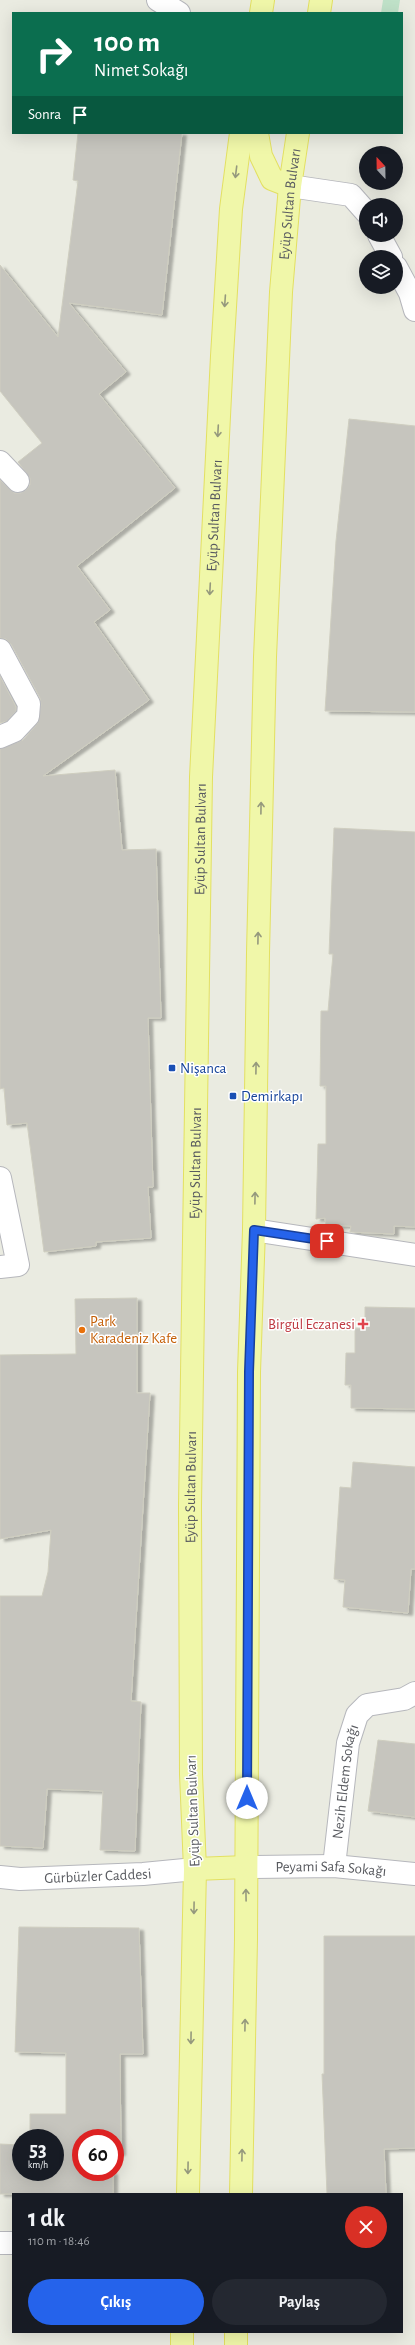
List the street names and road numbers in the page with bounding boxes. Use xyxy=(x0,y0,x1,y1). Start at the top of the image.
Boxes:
street label: Eyüp Sultan Bulvarı xyxy=(276,147,303,260)
street label: Eyüp Sultan Bulvarı xyxy=(204,459,224,572)
street label: Eyüp Sultan Bulvarı xyxy=(192,783,208,895)
street label: Eyüp Sultan Bulvarı xyxy=(187,1107,204,1219)
street label: Eyüp Sultan Bulvarı xyxy=(182,1431,199,1543)
street label: Nezih Eldem Sokağı xyxy=(330,1723,361,1840)
street label: Eyüp Sultan Bulvarı xyxy=(184,1755,202,1867)
street label: Peyami Safa Sokağı xyxy=(275,1858,387,1879)
street label: Gürbüzler Caddesi xyxy=(44,1866,152,1886)

